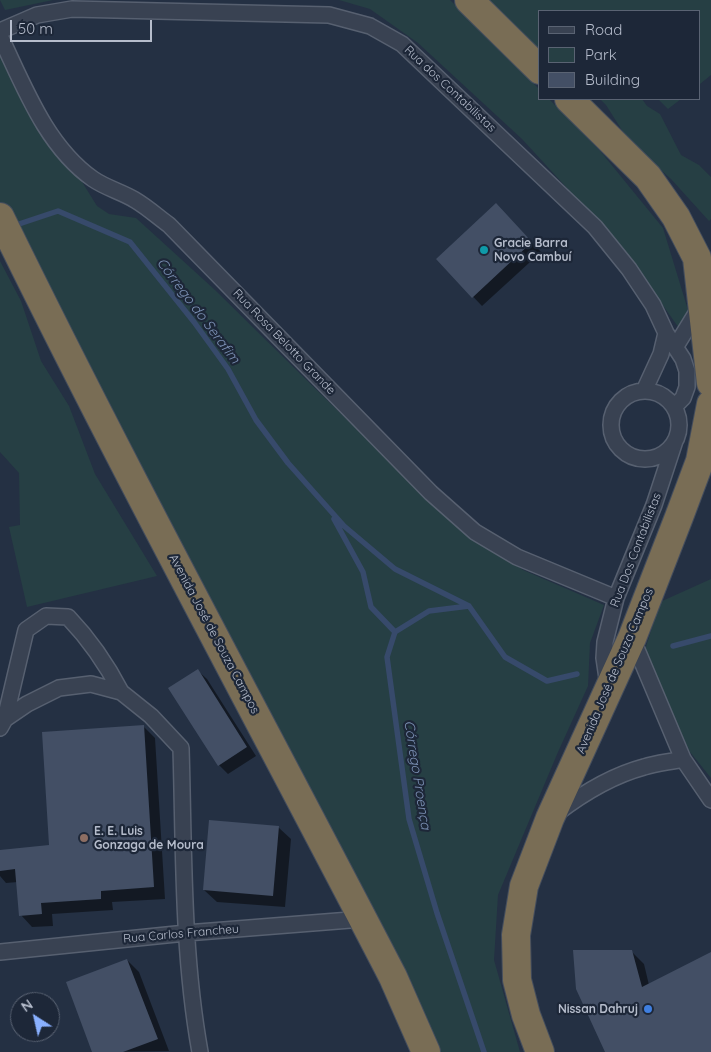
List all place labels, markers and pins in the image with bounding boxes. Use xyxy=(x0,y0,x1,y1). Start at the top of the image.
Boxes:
place label: Gracie Barra Novo Cambuí xyxy=(494,236,571,264)
marker: Gracie Barra Novo Cambuí xyxy=(478,244,490,256)
place label: E. E. Luis Gonzaga de Moura xyxy=(94,824,204,852)
marker: E. E. Luis Gonzaga de Moura xyxy=(78,832,90,844)
place label: Nissan Dahruj xyxy=(558,1002,638,1016)
marker: Nissan Dahruj xyxy=(642,1003,654,1015)

